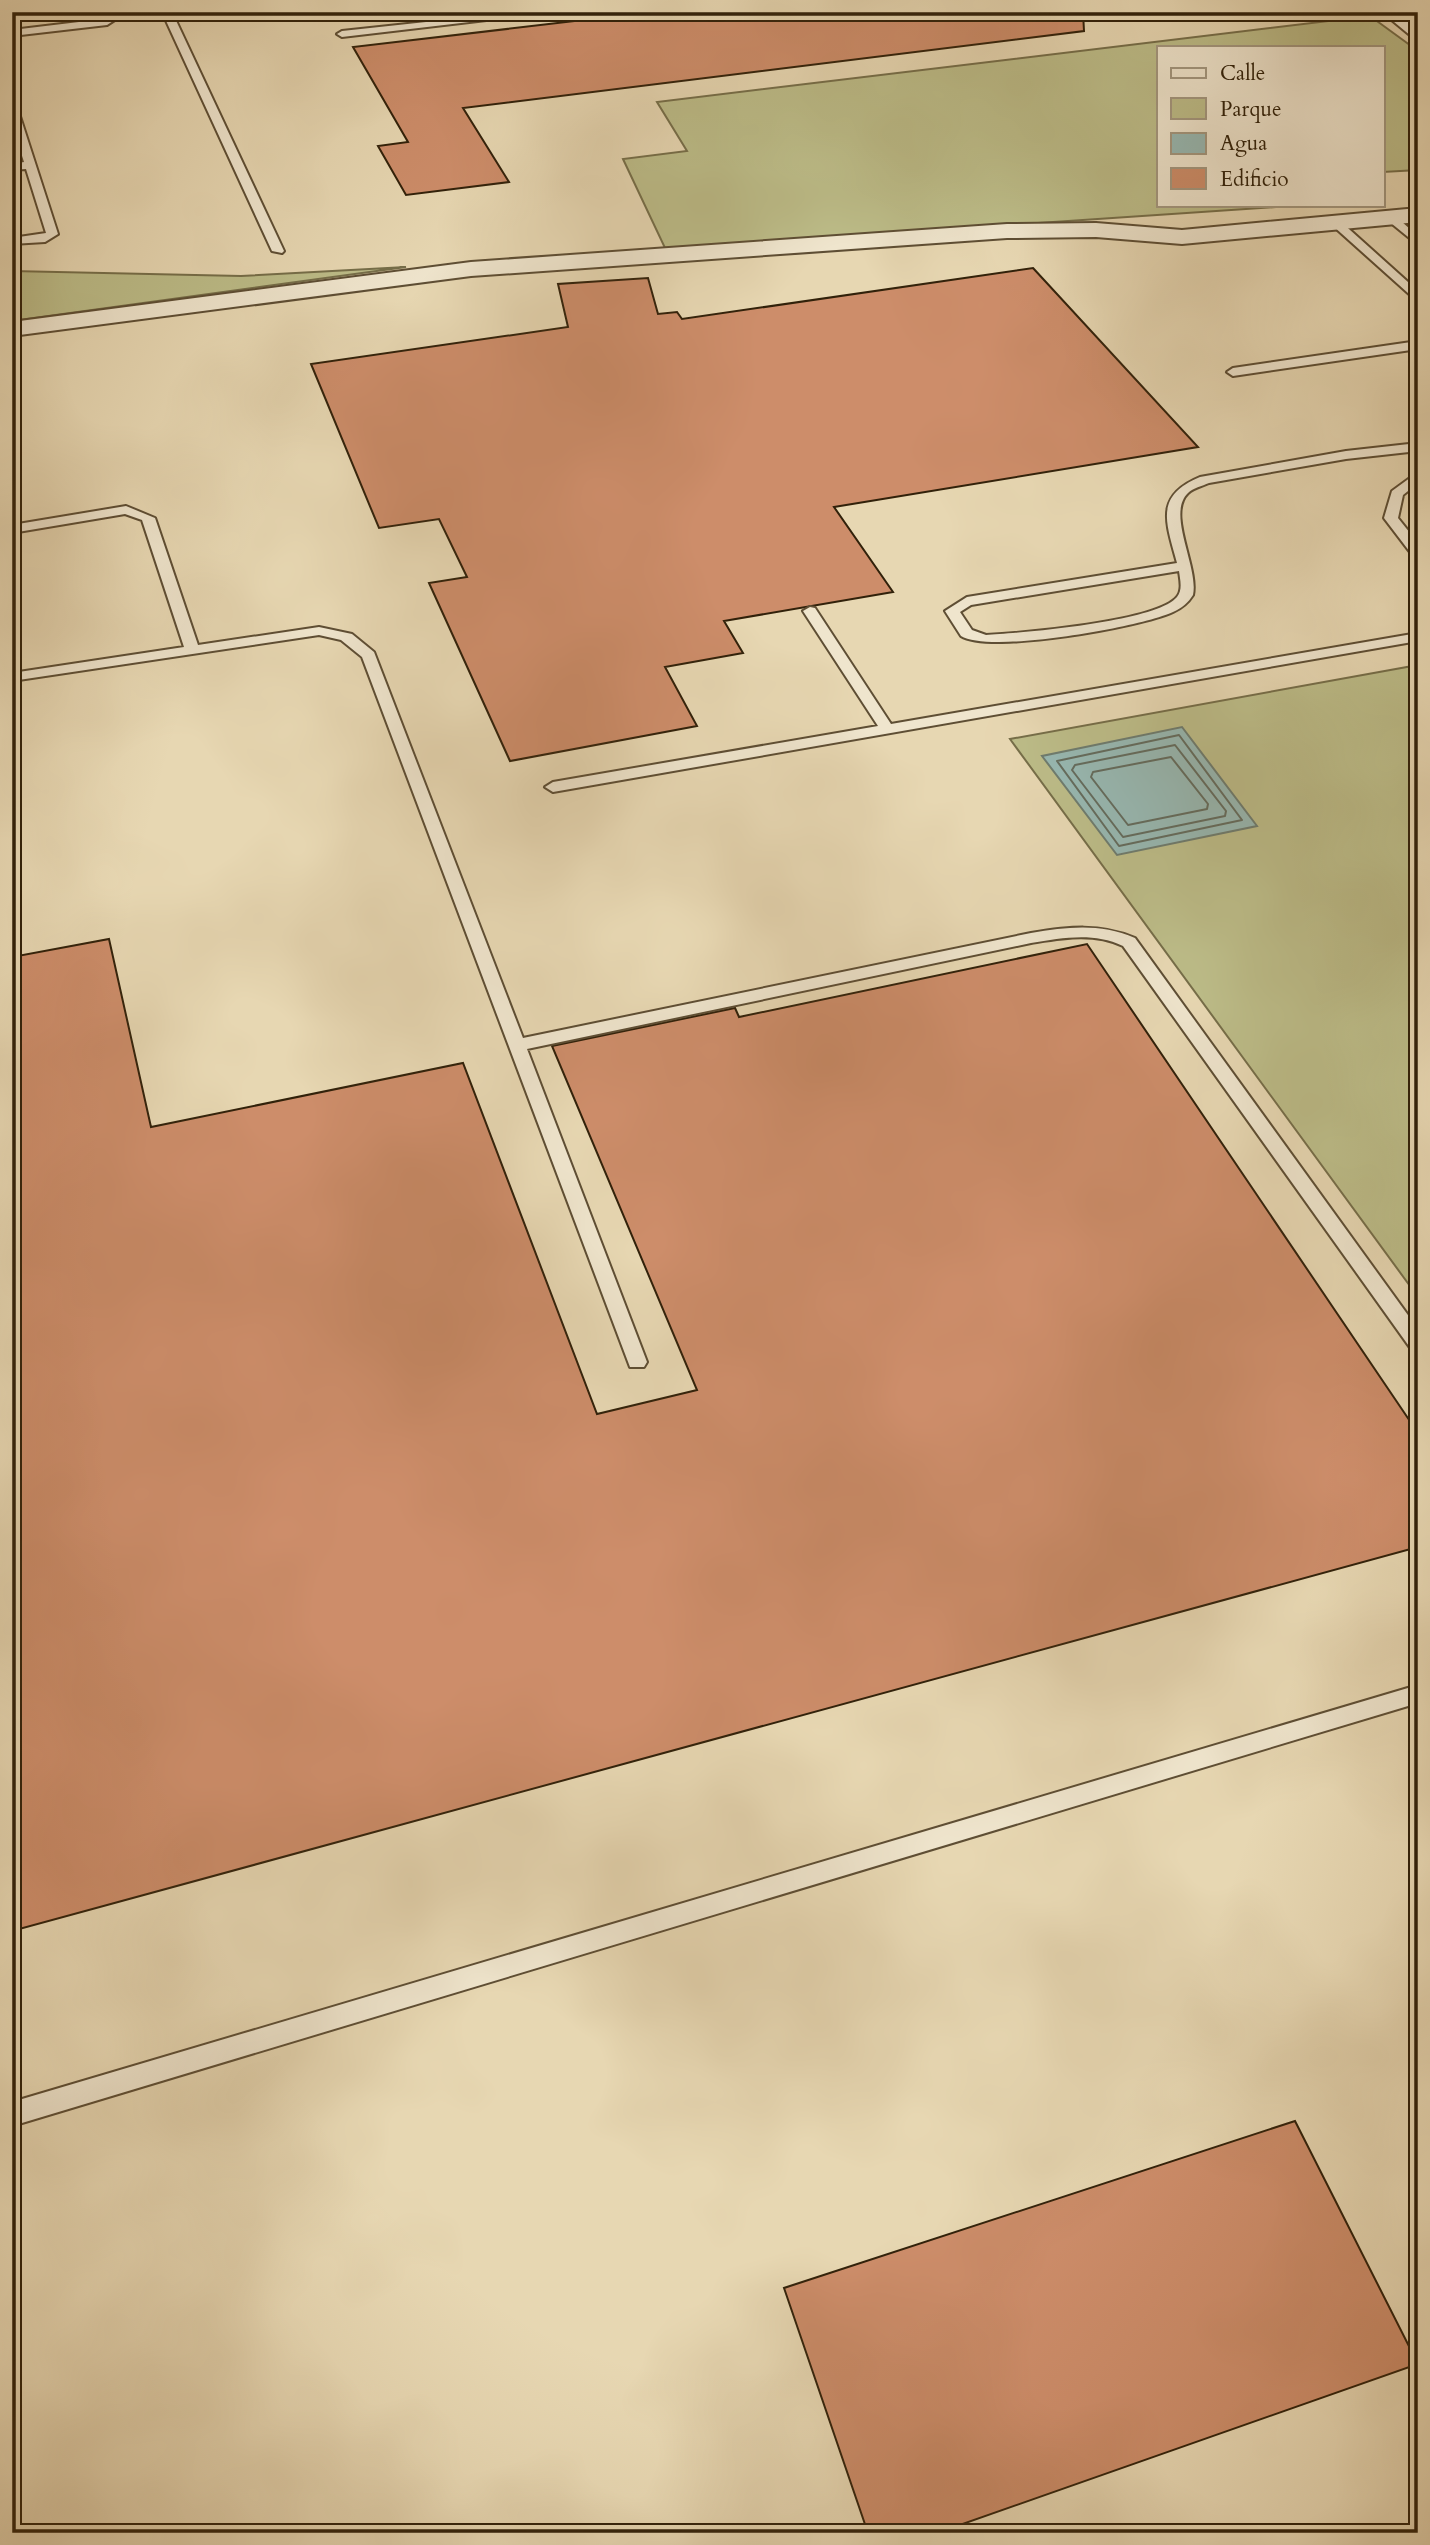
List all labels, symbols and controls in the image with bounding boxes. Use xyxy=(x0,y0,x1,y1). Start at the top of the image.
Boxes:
legend xyxy=(1157,46,1384,206)
text: Calle xyxy=(1220,59,1265,88)
text: Parque xyxy=(1220,95,1281,124)
text: Agua xyxy=(1220,129,1267,158)
text: Edificio xyxy=(1220,165,1289,194)

